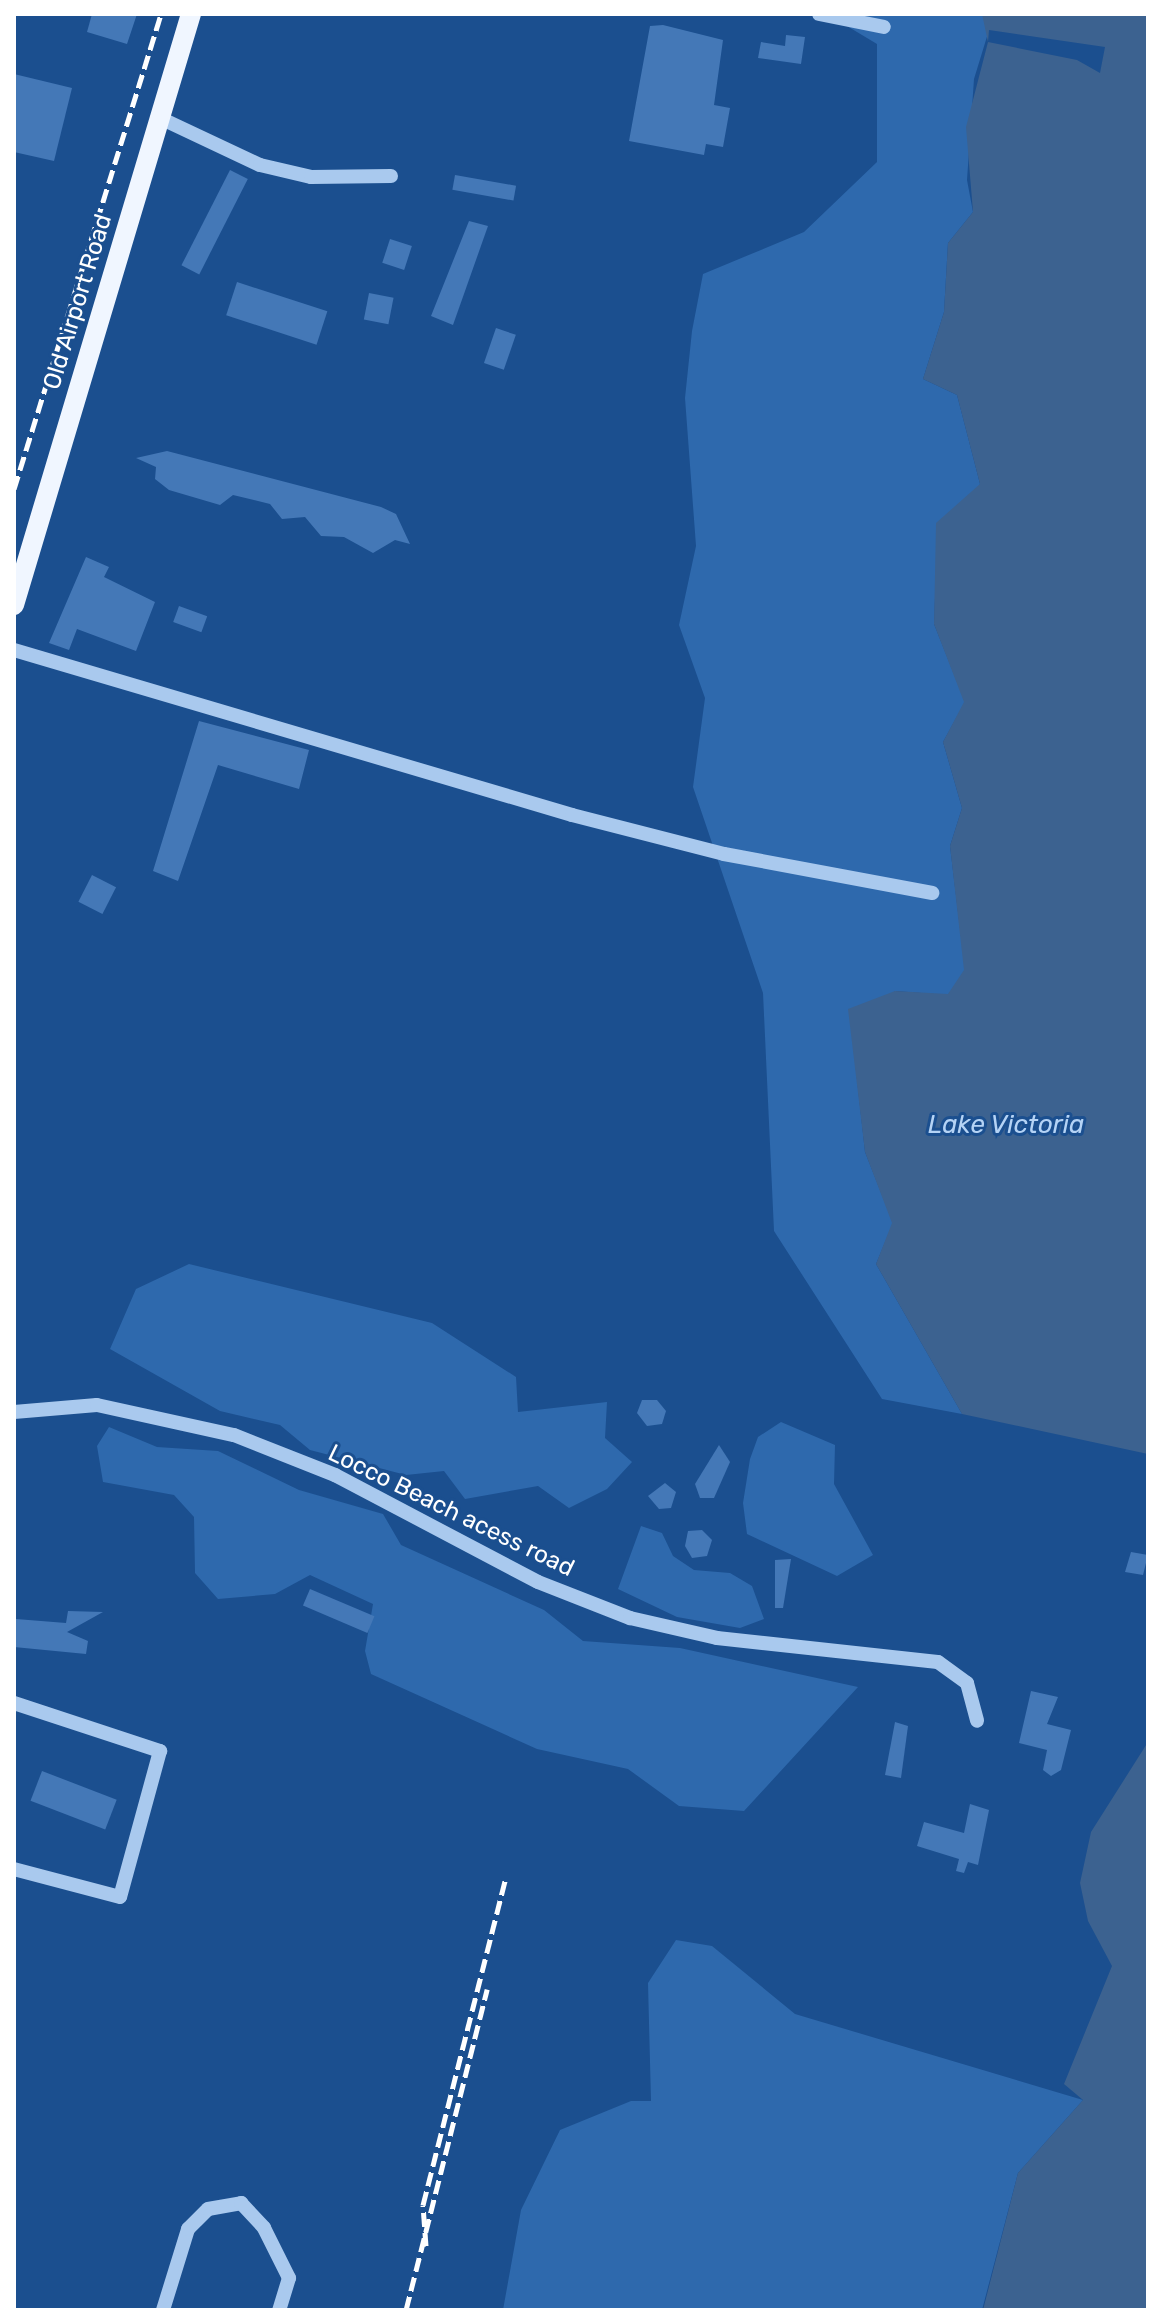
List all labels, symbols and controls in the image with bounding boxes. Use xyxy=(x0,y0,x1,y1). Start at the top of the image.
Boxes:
street label: Old Airport Road xyxy=(38,210,118,394)
water label: Lake Victoria xyxy=(927,1109,1085,1141)
street label: Locco Beach acess road xyxy=(323,1439,579,1583)

